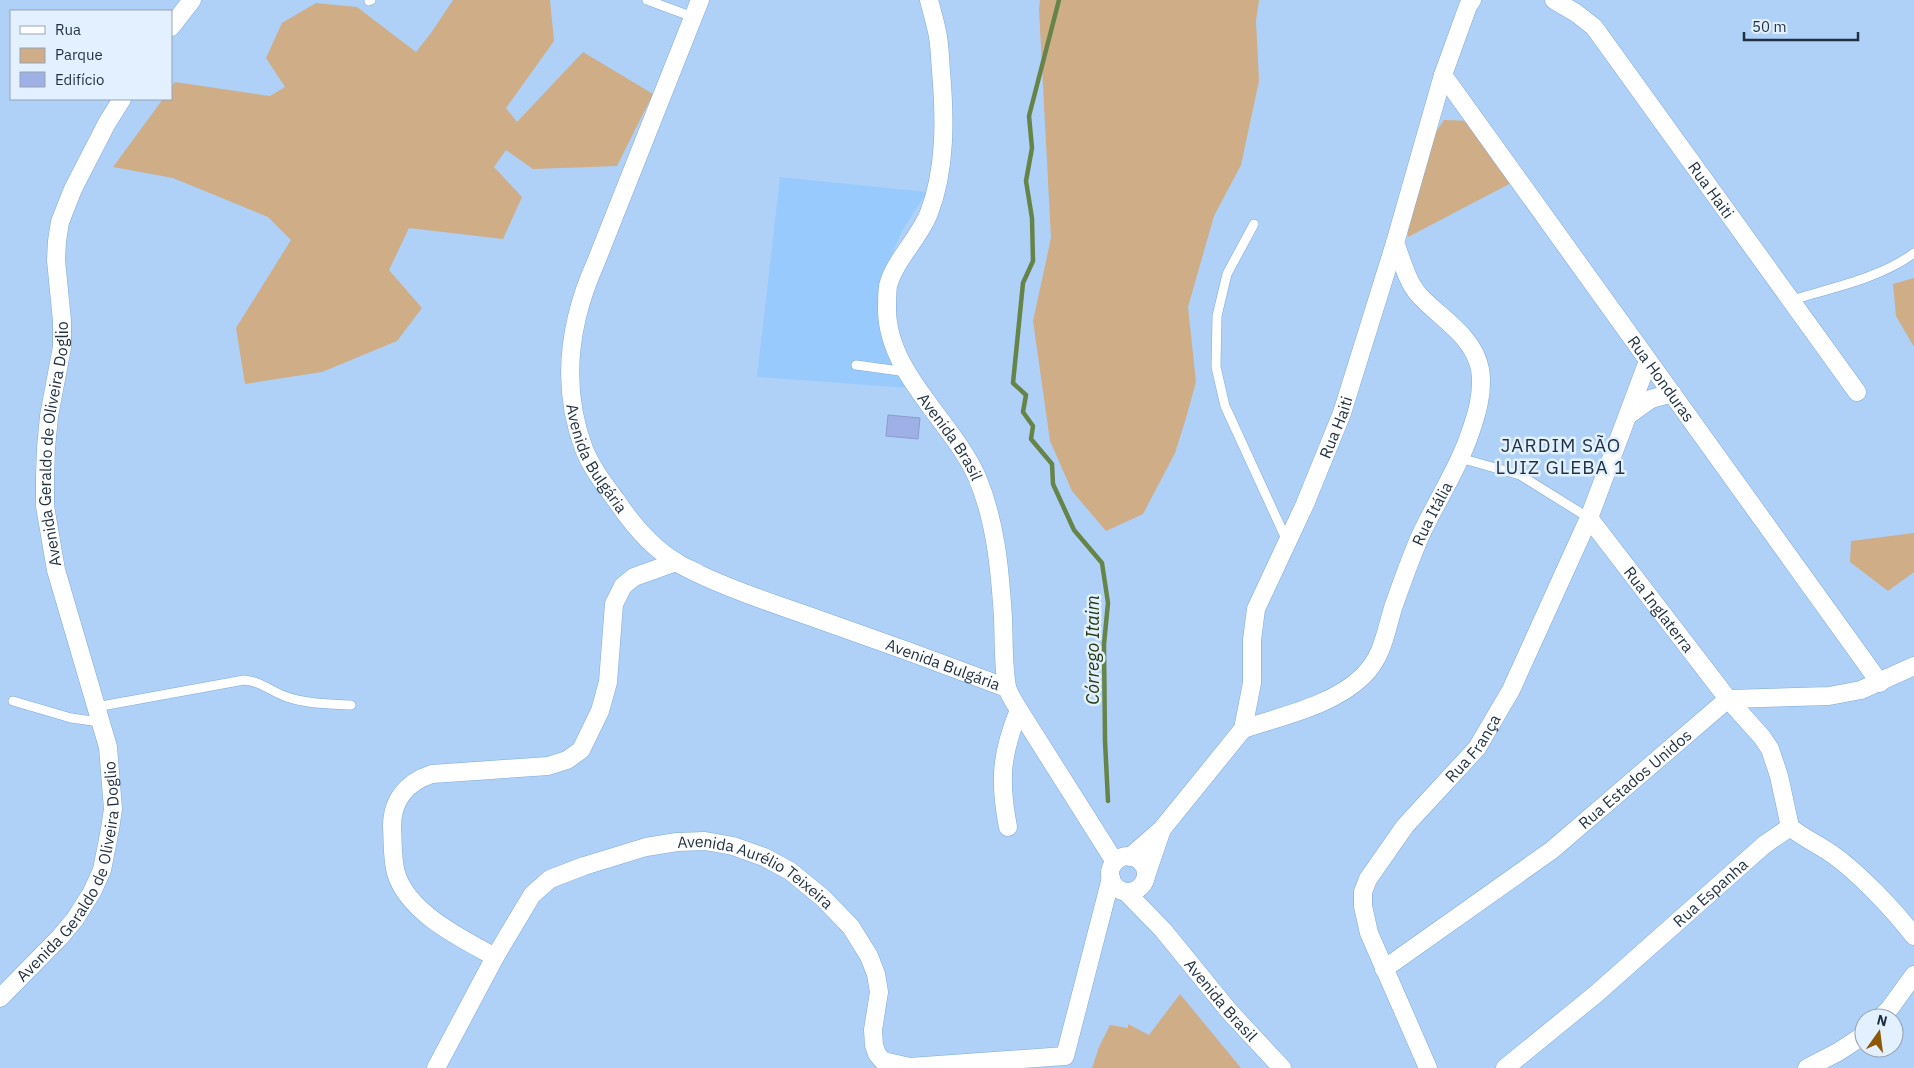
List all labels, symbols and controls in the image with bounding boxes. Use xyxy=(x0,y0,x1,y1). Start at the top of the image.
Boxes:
legend xyxy=(10,10,172,100)
scale bar xyxy=(1744,10,1858,42)
text: 50 m xyxy=(1752,17,1787,36)
text: Rua xyxy=(55,20,81,39)
text: Parque xyxy=(55,45,103,64)
text: Edifício xyxy=(55,70,104,89)
street label: Rua Haiti xyxy=(1684,157,1738,222)
street label: Avenida Geraldo de Oliveira Doglio xyxy=(35,321,72,568)
street label: Rua Honduras xyxy=(1624,332,1699,426)
street label: Avenida Brasil xyxy=(914,389,987,483)
street label: Rua Haiti xyxy=(1315,394,1357,461)
street label: Avenida Bulgária xyxy=(562,402,632,517)
district label: JARDIM SÃO LUIZ GLEBA 1 xyxy=(1495,433,1627,479)
street label: Rua Itália xyxy=(1407,478,1457,548)
street label: Rua Inglaterra xyxy=(1620,562,1699,657)
water label: Córrego Itaim xyxy=(1081,595,1104,705)
street label: Avenida Bulgária xyxy=(883,634,1004,695)
street label: Rua França xyxy=(1441,710,1505,786)
street label: Rua Estados Unidos xyxy=(1574,725,1695,833)
street label: Avenida Geraldo de Oliveira Doglio xyxy=(12,761,123,986)
street label: Avenida Aurélio Teixeira xyxy=(677,831,838,913)
street label: Rua Espanha xyxy=(1669,854,1752,931)
street label: Avenida Brasil xyxy=(1180,955,1262,1045)
north arrow xyxy=(1854,1008,1904,1058)
text: N xyxy=(1875,1010,1889,1030)

